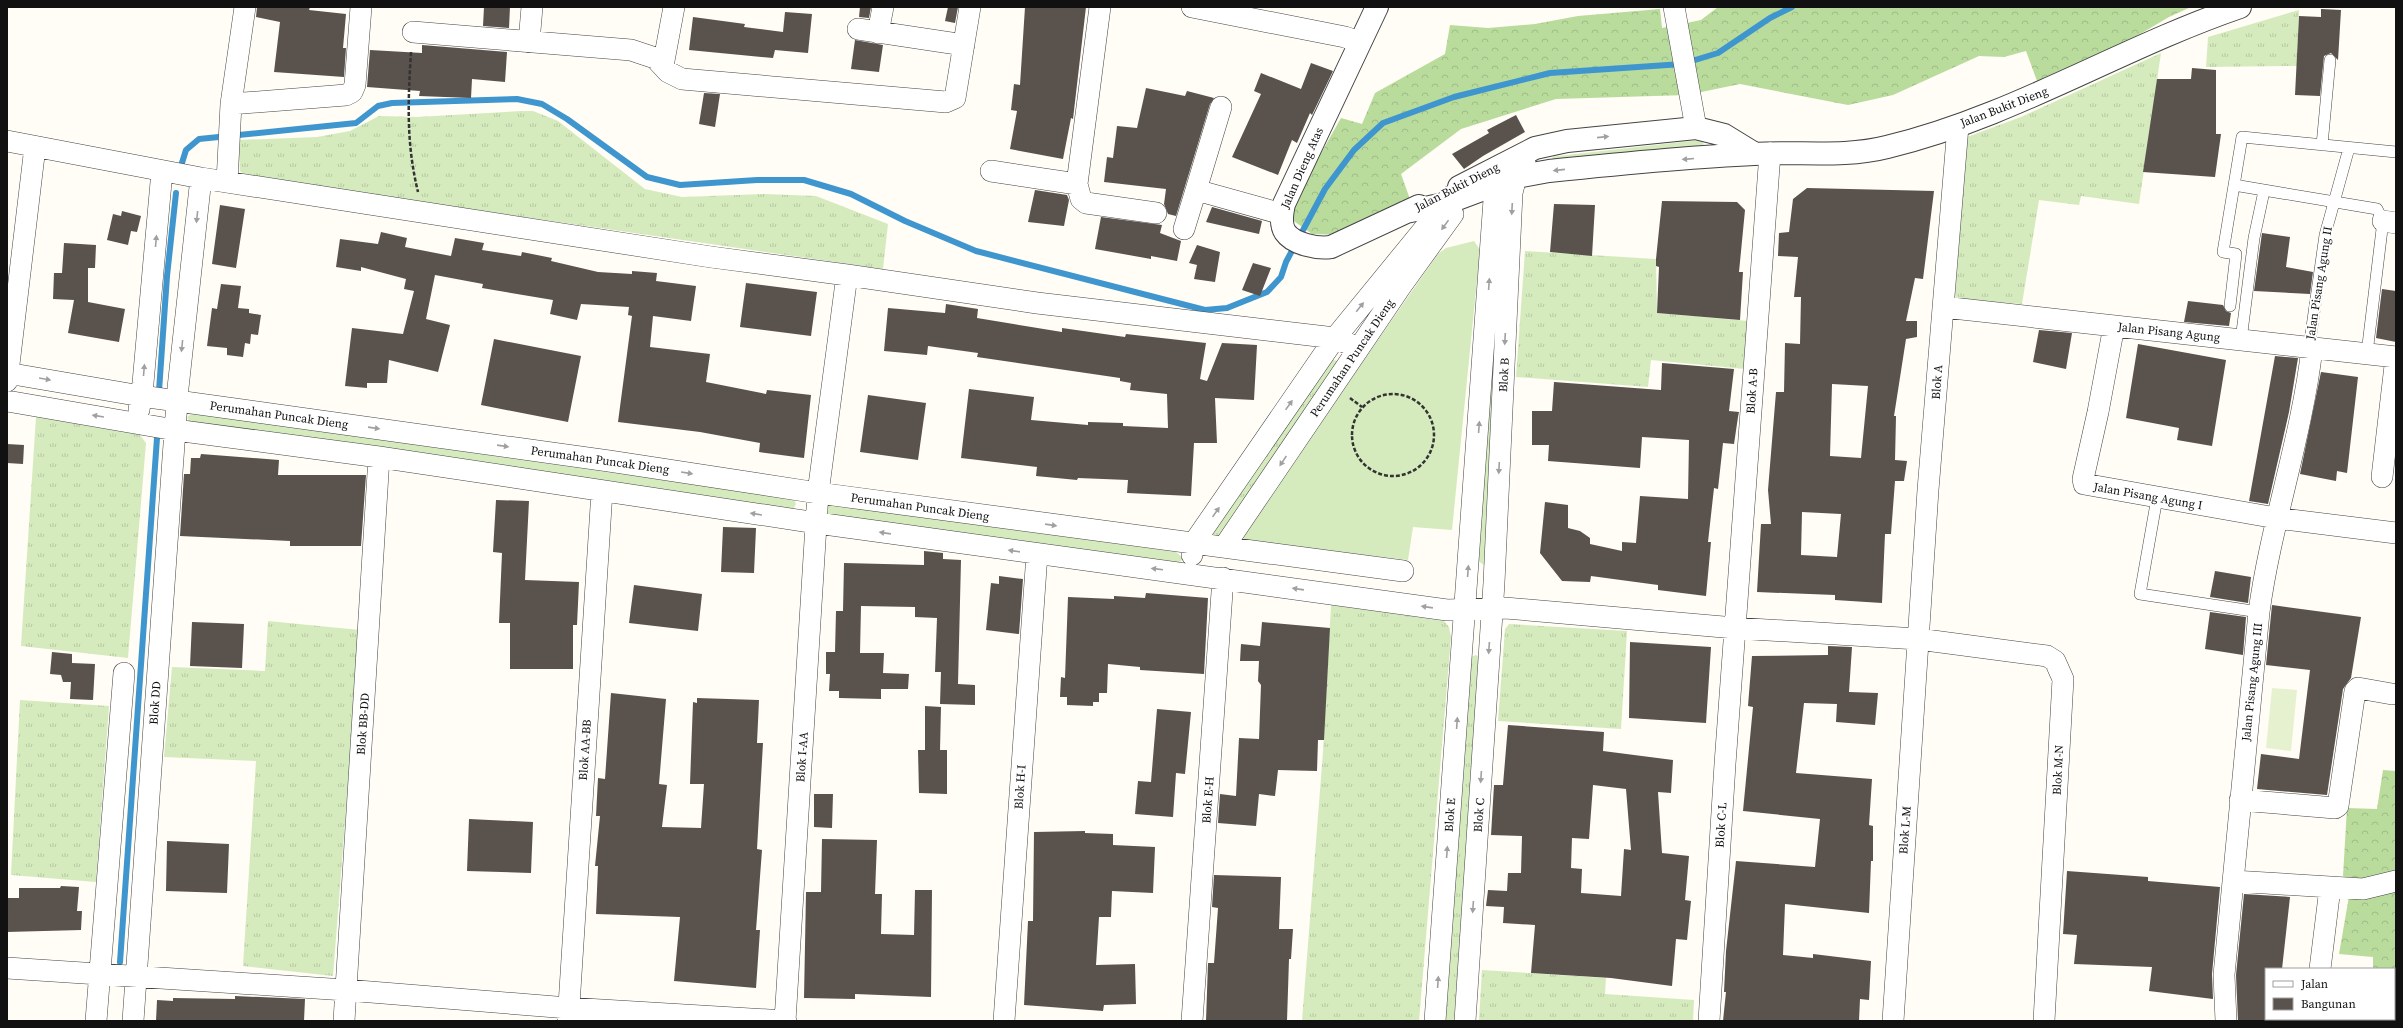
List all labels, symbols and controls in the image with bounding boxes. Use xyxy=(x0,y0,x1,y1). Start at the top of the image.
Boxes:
street label: Jalan Bukit Dieng xyxy=(1957,83,2050,131)
street label: Jalan Dieng Atas xyxy=(1277,125,1327,212)
one-way arrow xyxy=(1597,134,1609,140)
one-way arrow xyxy=(1682,155,1694,162)
street label: Jalan Bukit Dieng xyxy=(1411,159,1502,216)
one-way arrow xyxy=(1553,167,1565,173)
one-way arrow xyxy=(1508,203,1515,215)
one-way arrow xyxy=(193,211,200,223)
one-way arrow xyxy=(1441,220,1449,230)
street label: Jalan Pisang Agung II xyxy=(2302,225,2336,342)
one-way arrow xyxy=(152,235,159,247)
one-way arrow xyxy=(1486,277,1493,290)
street label: Perumahan Puncak Dieng xyxy=(1306,296,1398,420)
one-way arrow xyxy=(1355,302,1364,313)
street label: Jalan Pisang Agung xyxy=(2116,319,2221,345)
one-way arrow xyxy=(1502,333,1509,345)
one-way arrow xyxy=(179,340,186,352)
street label: Blok B xyxy=(1495,357,1513,393)
one-way arrow xyxy=(141,364,148,376)
street label: Blok A xyxy=(1928,364,1946,400)
street label: Blok A-B xyxy=(1742,367,1762,414)
one-way arrow xyxy=(39,377,52,383)
street label: Perumahan Puncak Dieng xyxy=(209,397,349,433)
one-way arrow xyxy=(1285,399,1293,410)
one-way arrow xyxy=(92,413,104,419)
one-way arrow xyxy=(1476,421,1483,433)
one-way arrow xyxy=(368,425,380,431)
street label: Perumahan Puncak Dieng xyxy=(530,442,670,478)
one-way arrow xyxy=(496,443,509,449)
one-way arrow xyxy=(1279,455,1286,467)
one-way arrow xyxy=(1496,462,1502,475)
one-way arrow xyxy=(680,470,693,476)
street label: Jalan Pisang Agung I xyxy=(2091,478,2204,513)
street label: Perumahan Puncak Dieng xyxy=(850,489,990,525)
one-way arrow xyxy=(1212,507,1220,517)
one-way arrow xyxy=(750,511,762,517)
one-way arrow xyxy=(1045,522,1057,528)
one-way arrow xyxy=(879,530,891,536)
one-way arrow xyxy=(1008,548,1020,554)
one-way arrow xyxy=(1465,565,1472,577)
one-way arrow xyxy=(1151,566,1163,572)
one-way arrow xyxy=(1292,586,1304,592)
one-way arrow xyxy=(1420,604,1433,610)
street label: Jalan Pisang Agung III xyxy=(2238,622,2266,743)
one-way arrow xyxy=(1486,642,1493,654)
street label: Blok DD xyxy=(146,681,164,725)
street label: Blok BB-DD xyxy=(353,692,373,756)
one-way arrow xyxy=(1453,717,1460,729)
street label: Blok AA-BB xyxy=(575,719,595,781)
street label: Blok I-AA xyxy=(792,731,812,783)
street label: Blok M-N xyxy=(2049,744,2067,795)
street label: Blok H-I xyxy=(1010,764,1030,810)
one-way arrow xyxy=(1478,771,1484,784)
street label: Blok E-H xyxy=(1198,776,1218,824)
street label: Blok E xyxy=(1441,797,1459,833)
street label: Blok C xyxy=(1470,797,1488,833)
street label: Blok C-L xyxy=(1711,802,1731,848)
street label: Blok L-M xyxy=(1895,805,1915,855)
one-way arrow xyxy=(1444,846,1451,858)
one-way arrow xyxy=(1469,901,1476,913)
legend xyxy=(2265,968,2395,1020)
one-way arrow xyxy=(1434,976,1441,988)
text: Jalan xyxy=(2300,976,2328,992)
text: Bangunan xyxy=(2301,996,2356,1012)

